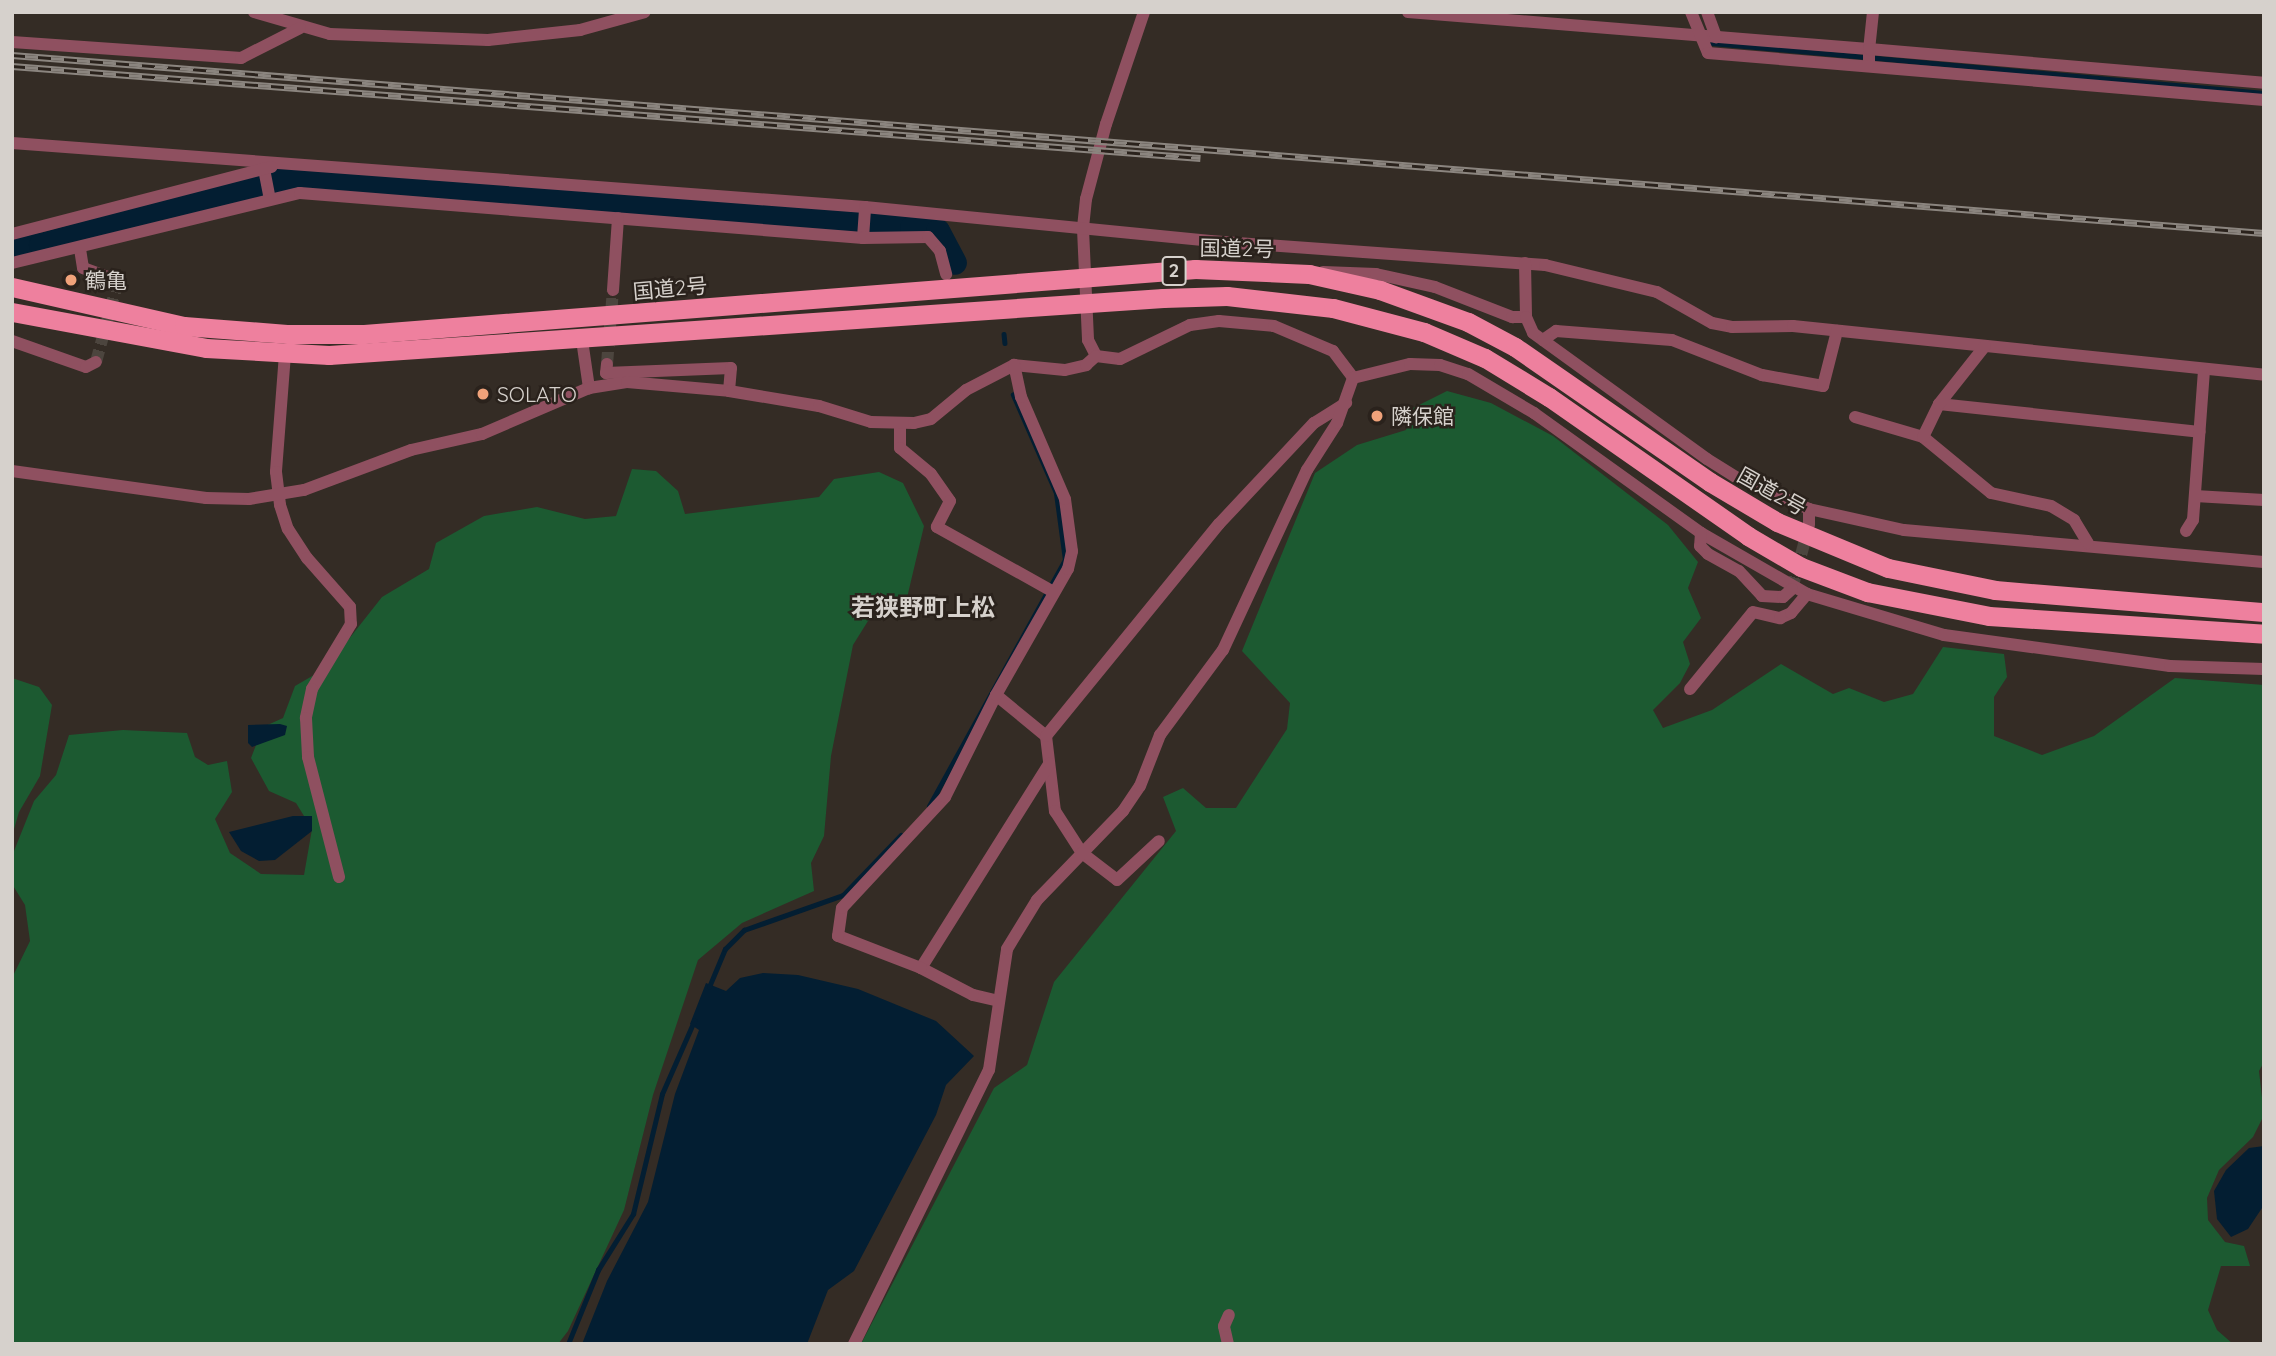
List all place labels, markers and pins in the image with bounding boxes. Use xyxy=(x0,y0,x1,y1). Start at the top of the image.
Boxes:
place label: 鶴亀 xyxy=(85,267,127,293)
marker: 鶴亀 xyxy=(63,272,79,288)
place label: SOLATO xyxy=(497,381,577,407)
marker: SOLATO xyxy=(475,386,491,402)
place label: 隣保館 xyxy=(1391,403,1454,429)
marker: 隣保館 xyxy=(1369,408,1385,424)

